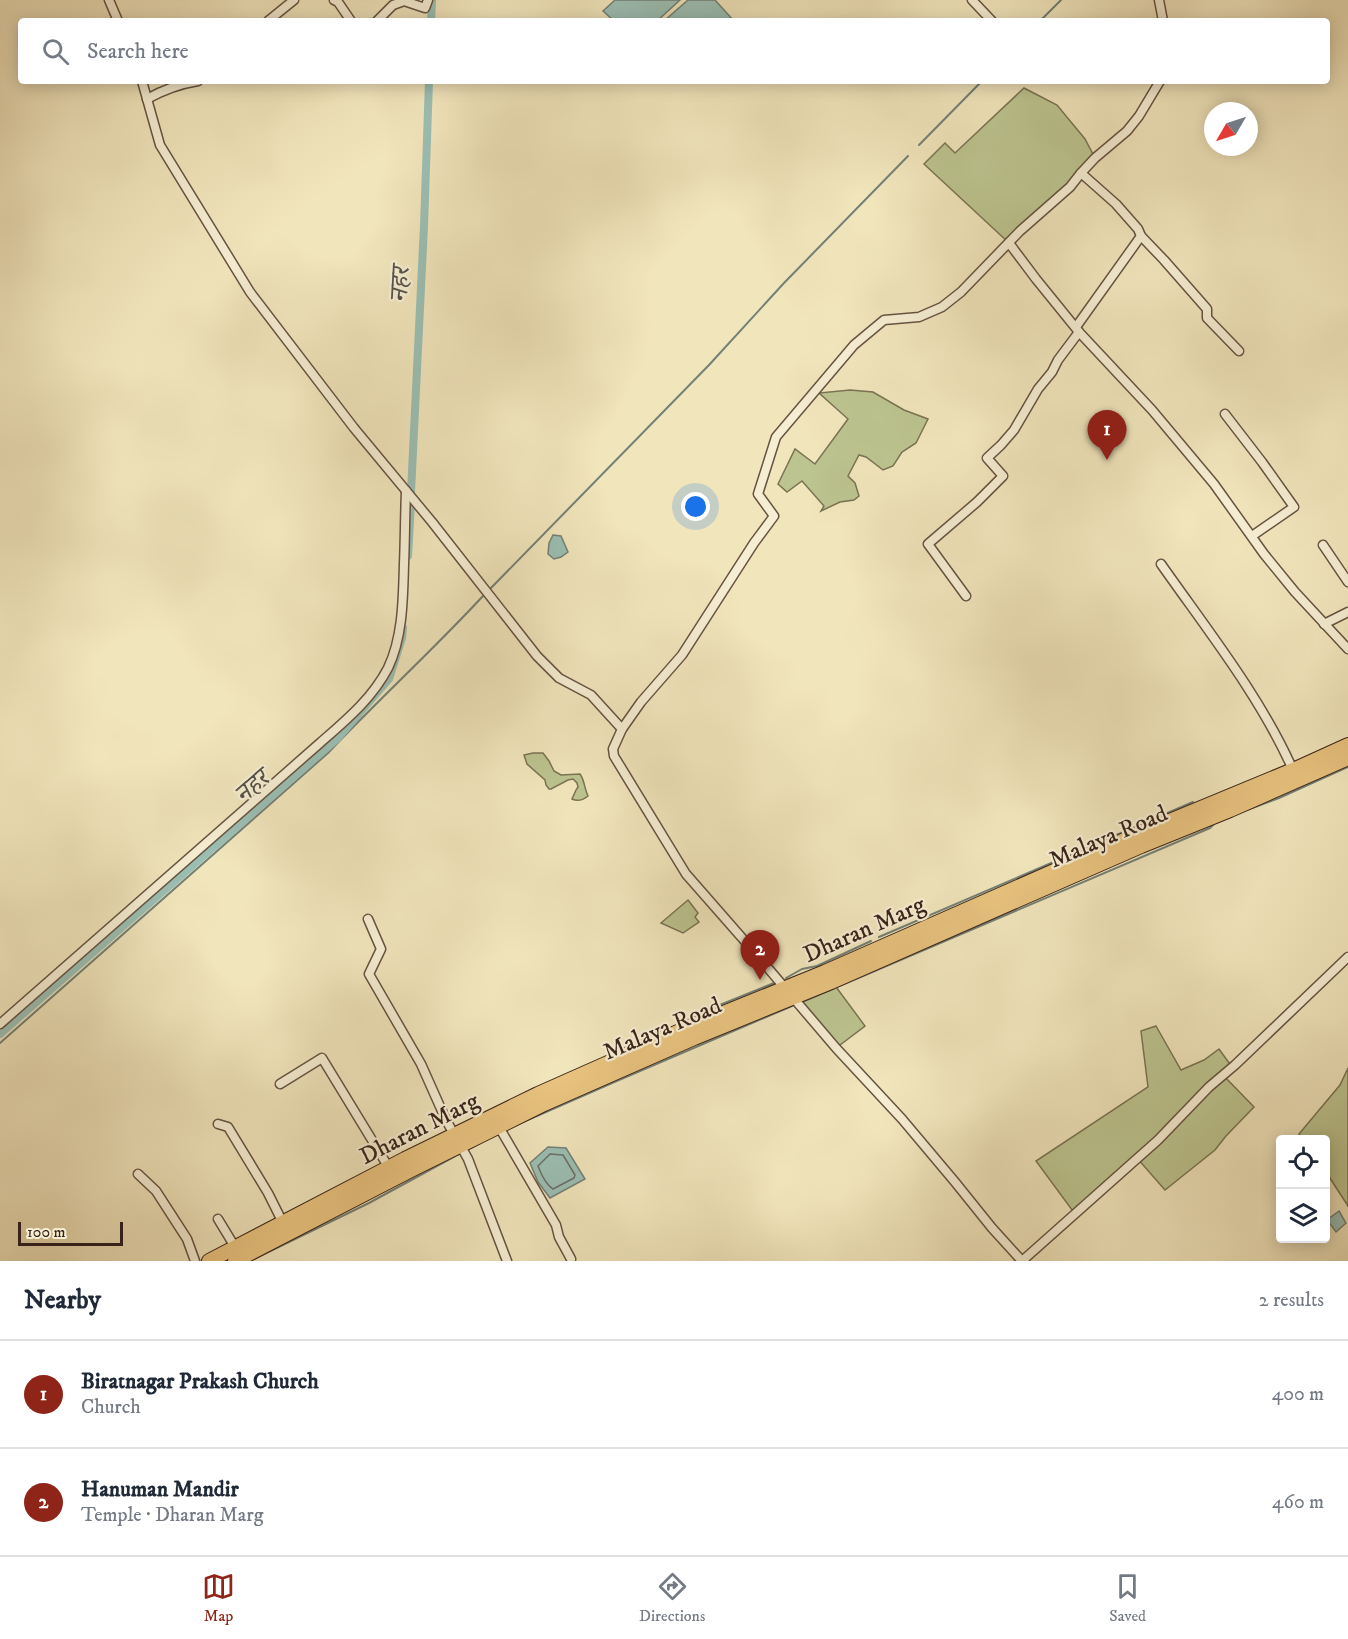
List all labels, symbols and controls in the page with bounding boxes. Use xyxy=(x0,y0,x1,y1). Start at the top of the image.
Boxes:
search box xyxy=(18,18,1330,84)
icon: search xyxy=(39,35,72,68)
text: Search here xyxy=(87,38,189,65)
north arrow xyxy=(1204,102,1258,156)
water label: नहर xyxy=(383,261,418,304)
pin: 1 xyxy=(1088,410,1126,460)
your location xyxy=(681,492,710,521)
water label: नहर xyxy=(228,760,280,811)
street label: Malaya Road xyxy=(1045,799,1172,875)
street label: Dharan Marg xyxy=(799,890,930,970)
pin: 2 xyxy=(740,930,780,980)
street label: Malaya Road xyxy=(599,991,726,1067)
street label: Dharan Marg xyxy=(355,1086,484,1172)
map controls xyxy=(1276,1135,1330,1243)
button: locate xyxy=(1276,1135,1330,1189)
button: layers xyxy=(1276,1189,1330,1243)
scale bar xyxy=(18,1219,123,1246)
text: 100 m xyxy=(27,1222,66,1242)
text: Nearby xyxy=(24,1284,101,1317)
text: 2 results xyxy=(1259,1288,1324,1313)
text: Biratnagar Prakash Church xyxy=(81,1368,319,1395)
text: 1 xyxy=(40,1382,47,1407)
text: 400 m xyxy=(1272,1382,1324,1407)
text: Church xyxy=(81,1395,141,1420)
text: Hanuman Mandir xyxy=(81,1476,239,1503)
text: 2 xyxy=(39,1490,48,1515)
text: 460 m xyxy=(1272,1490,1324,1515)
text: Temple · Dharan Marg xyxy=(81,1503,263,1528)
tab: Map xyxy=(202,1570,235,1626)
tab: Directions xyxy=(639,1570,705,1626)
tab: Saved xyxy=(1109,1570,1146,1626)

